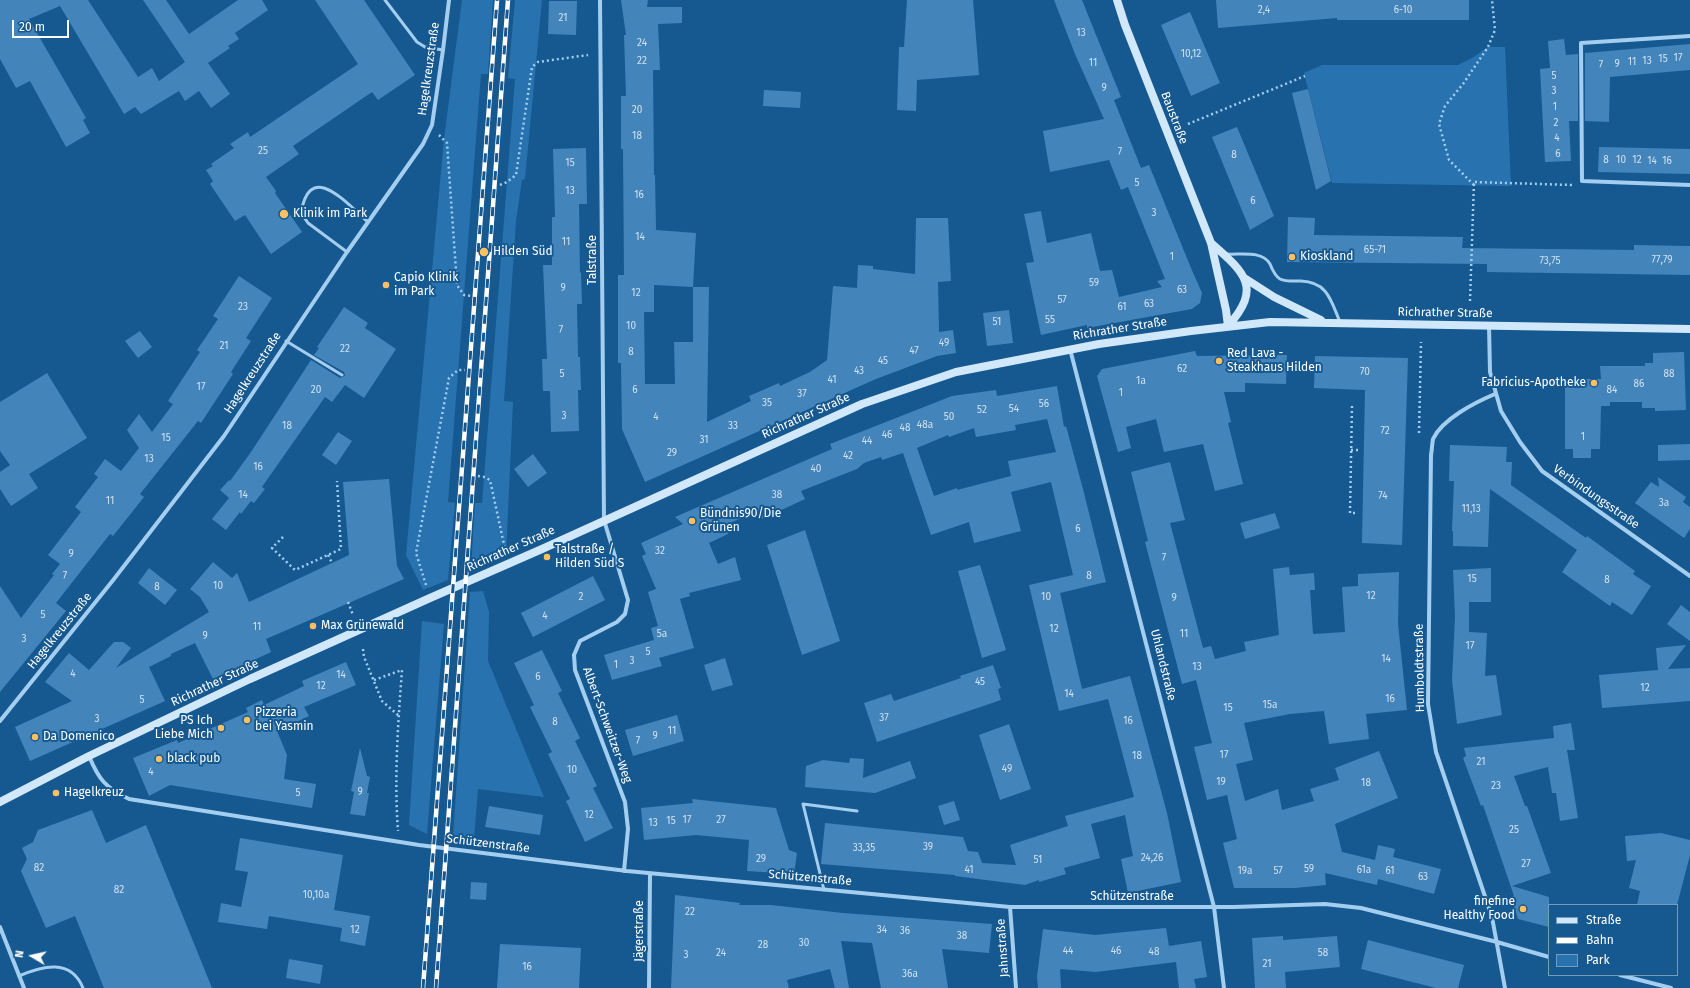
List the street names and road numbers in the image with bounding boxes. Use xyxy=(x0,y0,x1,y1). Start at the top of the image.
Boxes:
street label: Hagelkreuzstraße xyxy=(415,21,443,117)
street label: Baustraße xyxy=(1157,90,1191,146)
street label: Talstraße xyxy=(586,235,600,285)
street label: Richrather Straße xyxy=(1397,305,1493,321)
street label: Richrather Straße xyxy=(1072,314,1168,344)
street label: Hagelkreuzstraße xyxy=(221,330,285,416)
street label: Richrather Straße xyxy=(760,390,852,442)
street label: Verbindungsstraße xyxy=(1550,462,1642,532)
street label: Richrather Straße xyxy=(465,523,557,575)
street label: Hagelkreuzstraße xyxy=(25,590,95,672)
street label: Humboldtstraße xyxy=(1412,623,1428,713)
street label: Uhlandstraße xyxy=(1147,628,1179,702)
street label: Richrather Straße xyxy=(169,656,261,710)
street label: Albert-Schweitzer-Weg xyxy=(579,665,635,785)
street label: Schützenstraße xyxy=(446,832,530,856)
street label: Schützenstraße xyxy=(768,867,852,889)
street label: Schützenstraße xyxy=(1090,890,1174,904)
street label: Jägerstraße xyxy=(633,900,647,962)
street label: Jahnstraße xyxy=(994,918,1012,978)

